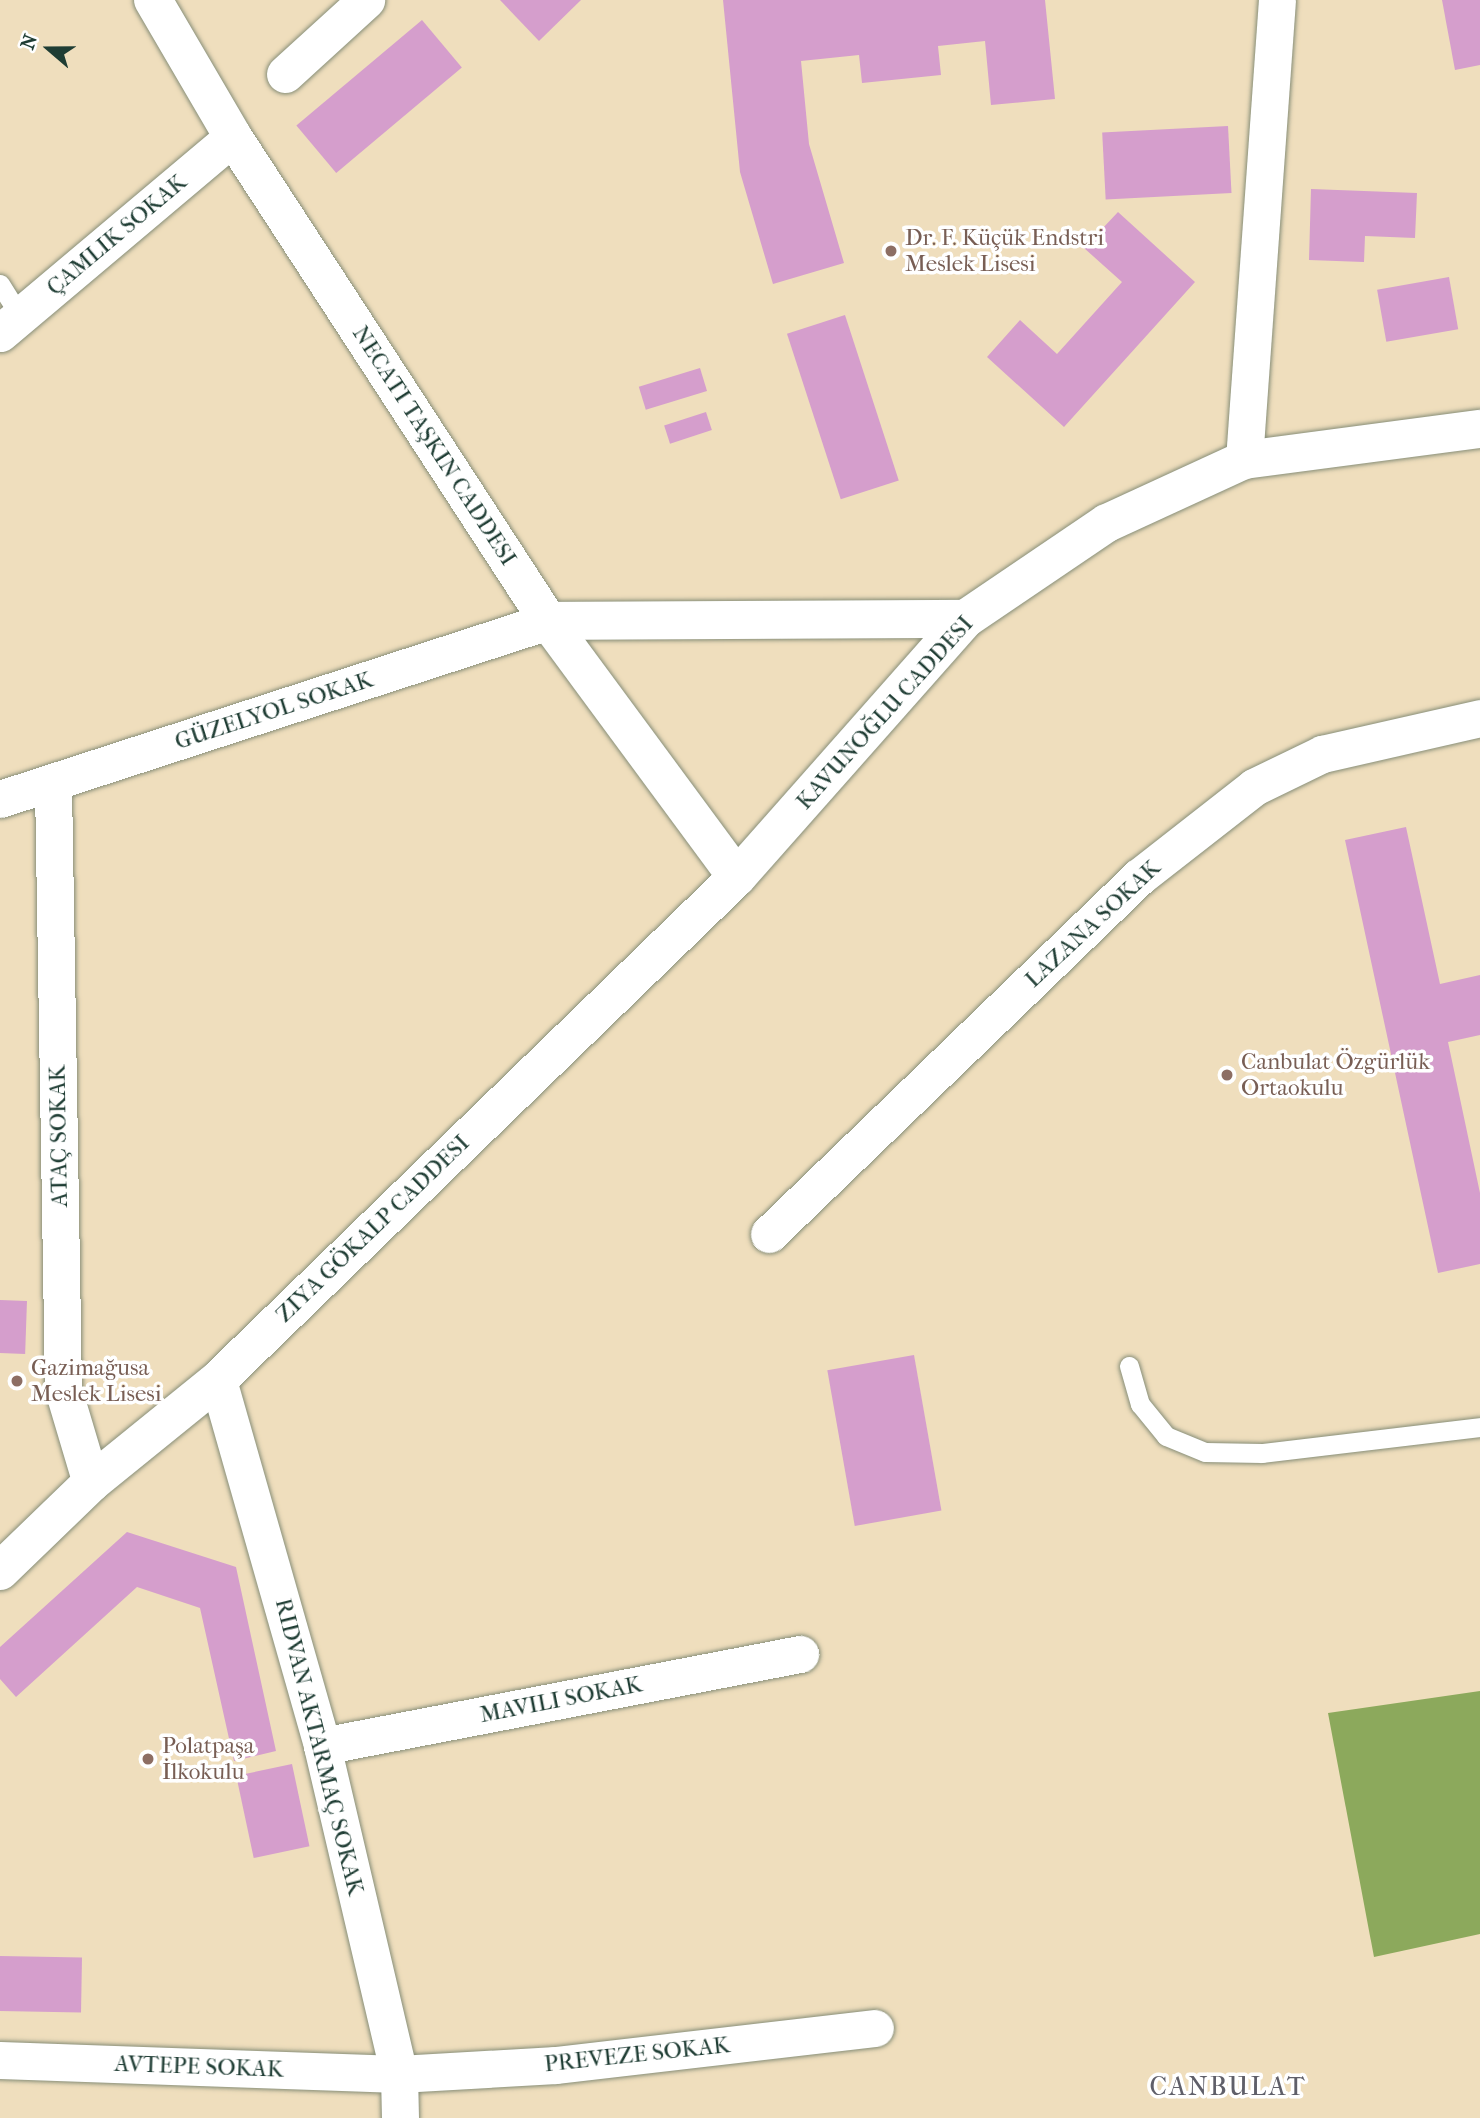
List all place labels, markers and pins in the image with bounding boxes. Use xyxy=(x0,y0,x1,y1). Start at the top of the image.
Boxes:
place label: Dr. F. Küçük Endstri Meslek Lisesi xyxy=(905,224,1104,278)
marker: Dr. F. Küçük Endstri Meslek Lisesi xyxy=(883,243,899,259)
place label: Canbulat Özgürlük Ortaokulu xyxy=(1241,1048,1430,1102)
marker: Canbulat Özgürlük Ortaokulu xyxy=(1219,1067,1235,1083)
place label: Gazimağusa Meslek Lisesi xyxy=(31,1354,162,1408)
marker: Gazimağusa Meslek Lisesi xyxy=(9,1373,25,1389)
place label: Polatpaşa İlkokulu xyxy=(162,1732,254,1786)
marker: Polatpaşa İlkokulu xyxy=(140,1751,156,1767)

